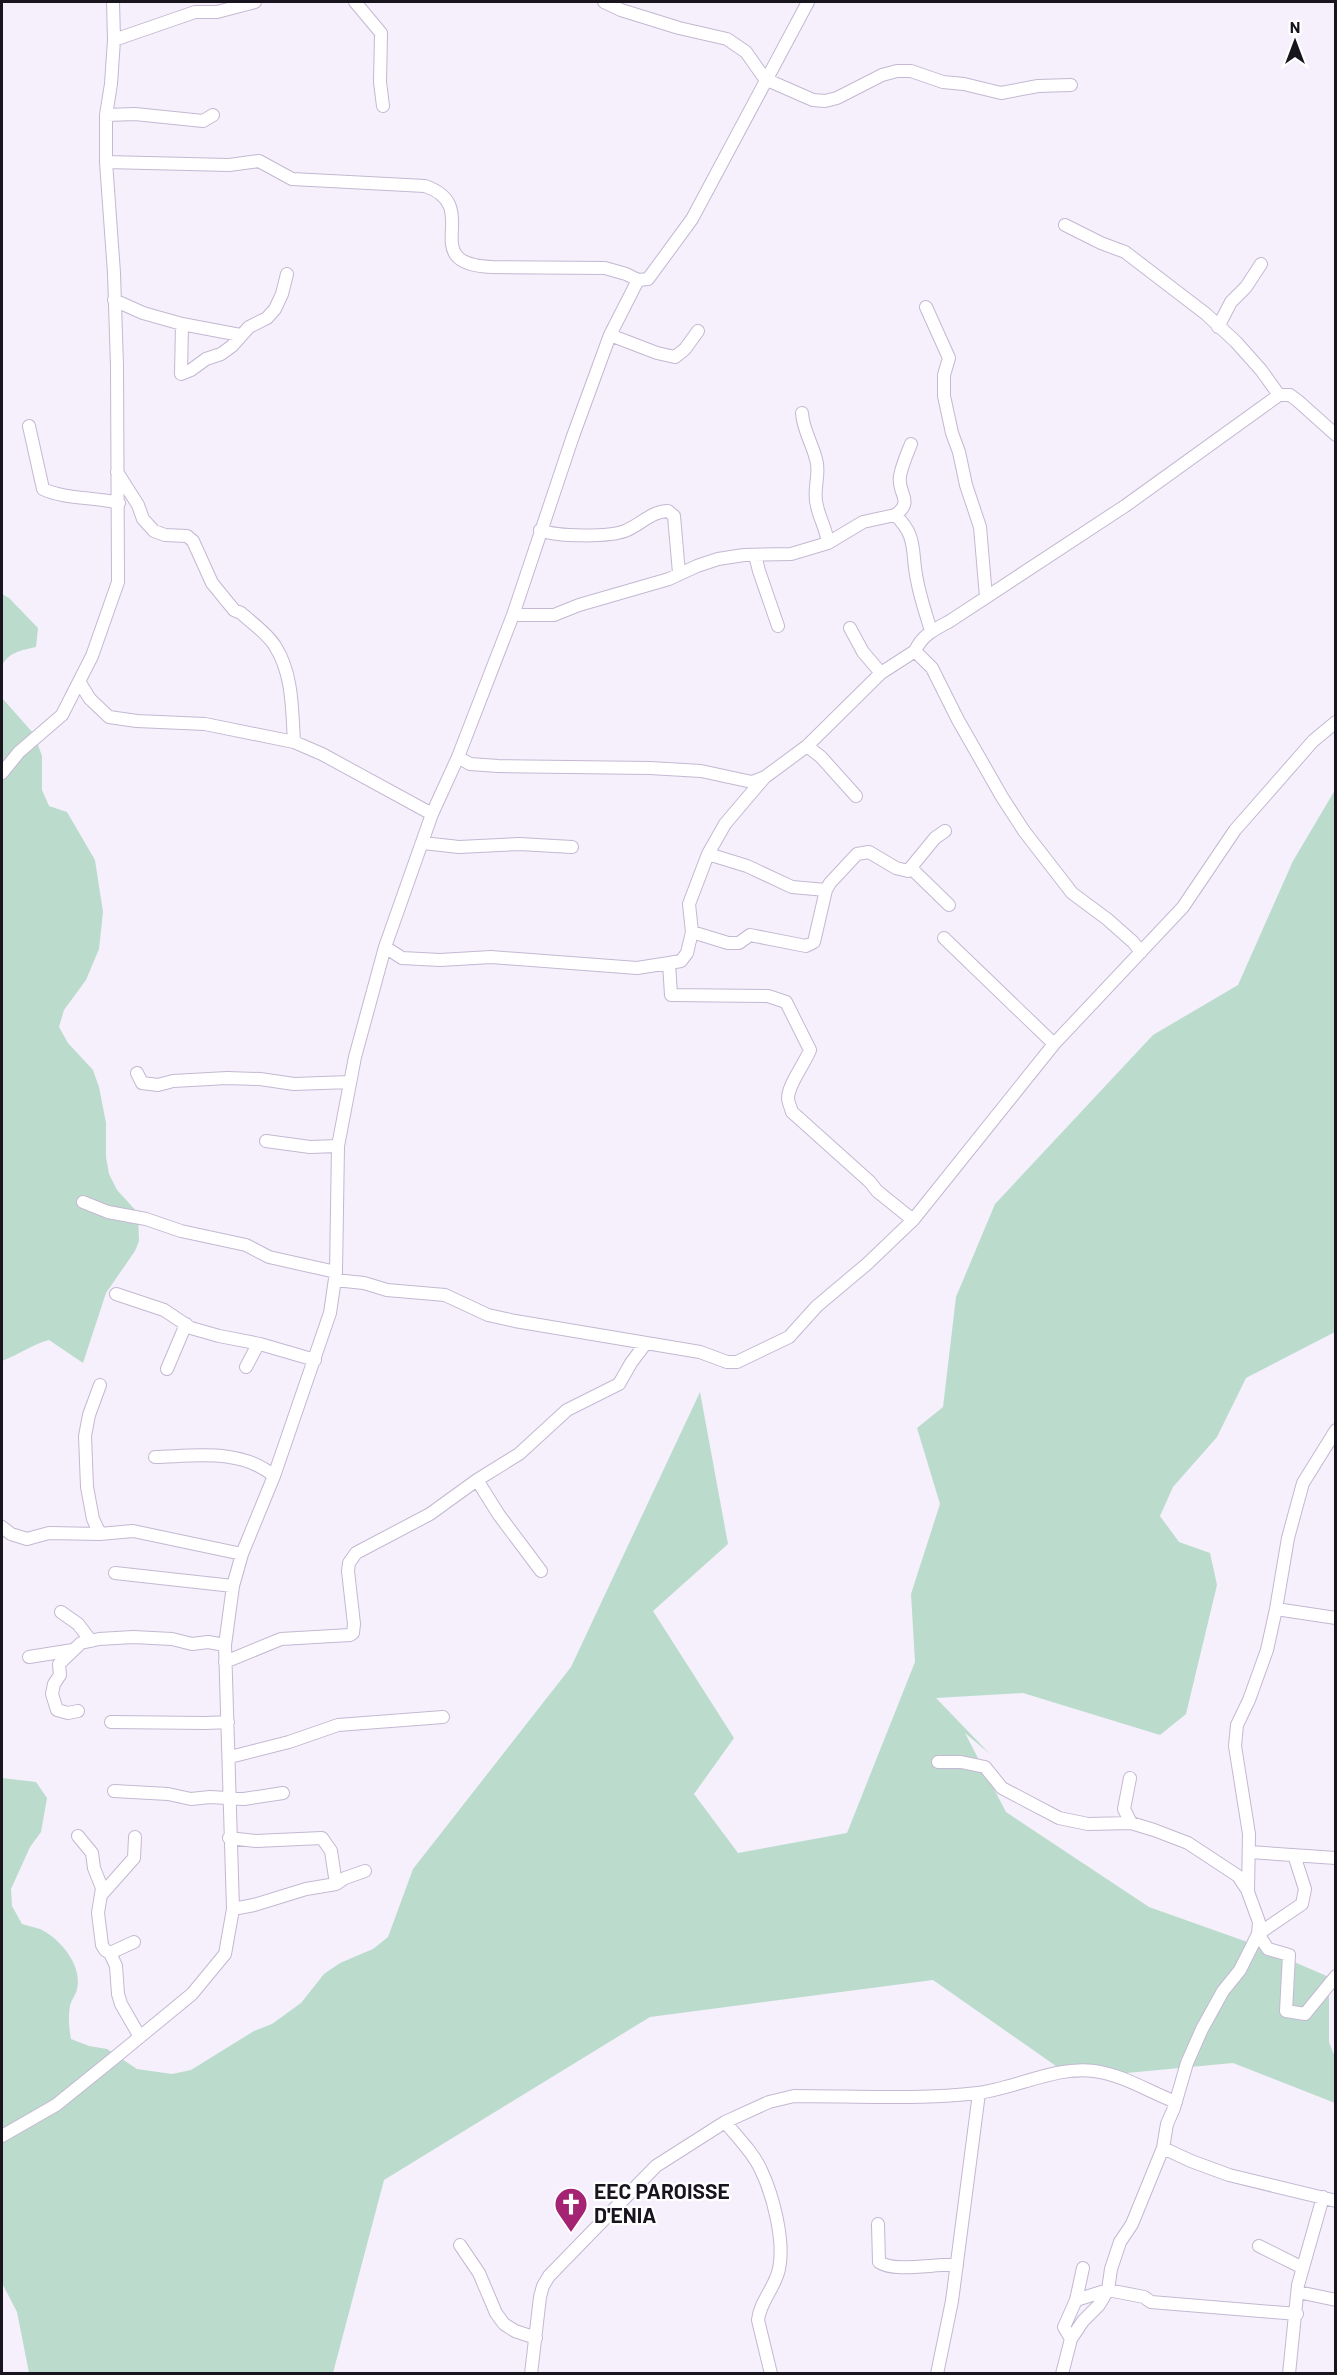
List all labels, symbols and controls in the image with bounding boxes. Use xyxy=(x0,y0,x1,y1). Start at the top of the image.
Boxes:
north arrow xyxy=(1265,12,1325,72)
text: N xyxy=(1290,17,1300,36)
place label: EEC PAROISSE D'ENIA xyxy=(594,2178,730,2227)
church icon: EEC PAROISSE D'ENIA xyxy=(553,2186,589,2233)

